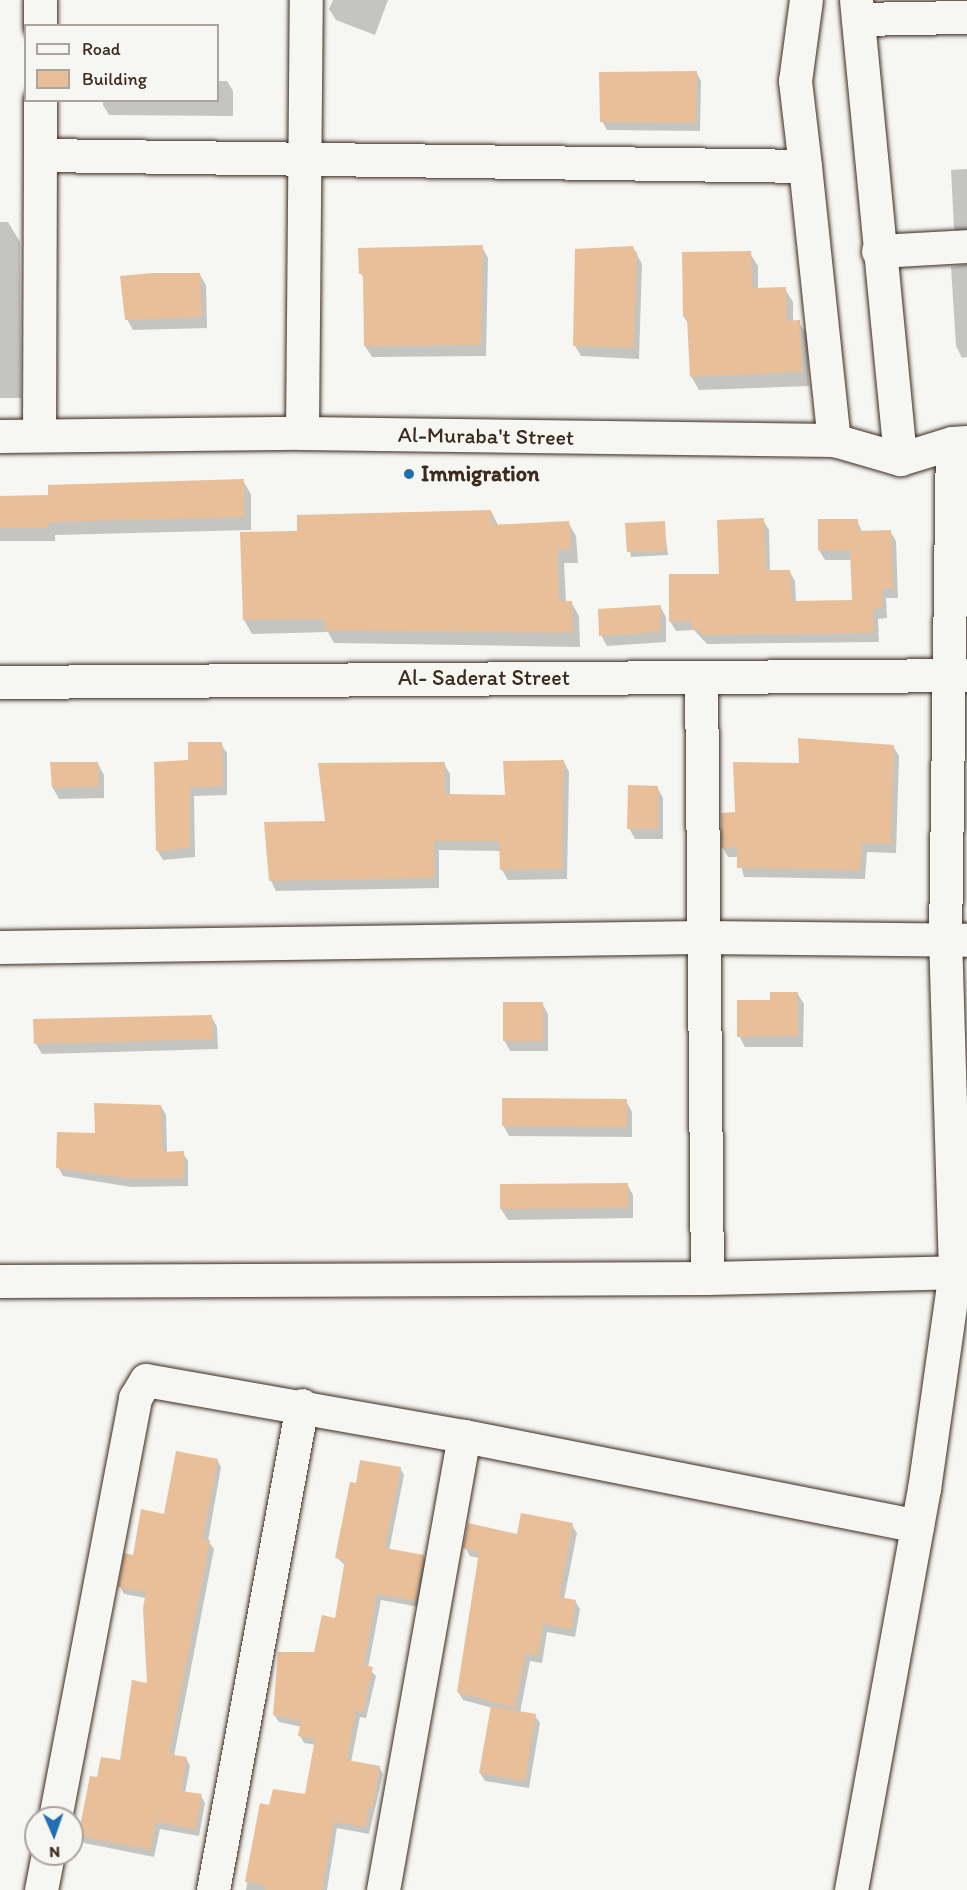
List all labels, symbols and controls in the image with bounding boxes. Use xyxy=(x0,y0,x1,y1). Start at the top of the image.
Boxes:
legend xyxy=(24,24,219,102)
text: Road xyxy=(82,38,121,60)
text: Building xyxy=(82,68,147,90)
street label: Al-Muraba't Street xyxy=(398,421,574,451)
place label: Immigration xyxy=(421,461,539,487)
marker: Immigration xyxy=(402,467,416,481)
street label: Al- Saderat Street xyxy=(398,665,570,691)
north arrow xyxy=(24,1806,84,1866)
text: N xyxy=(49,1843,60,1862)

